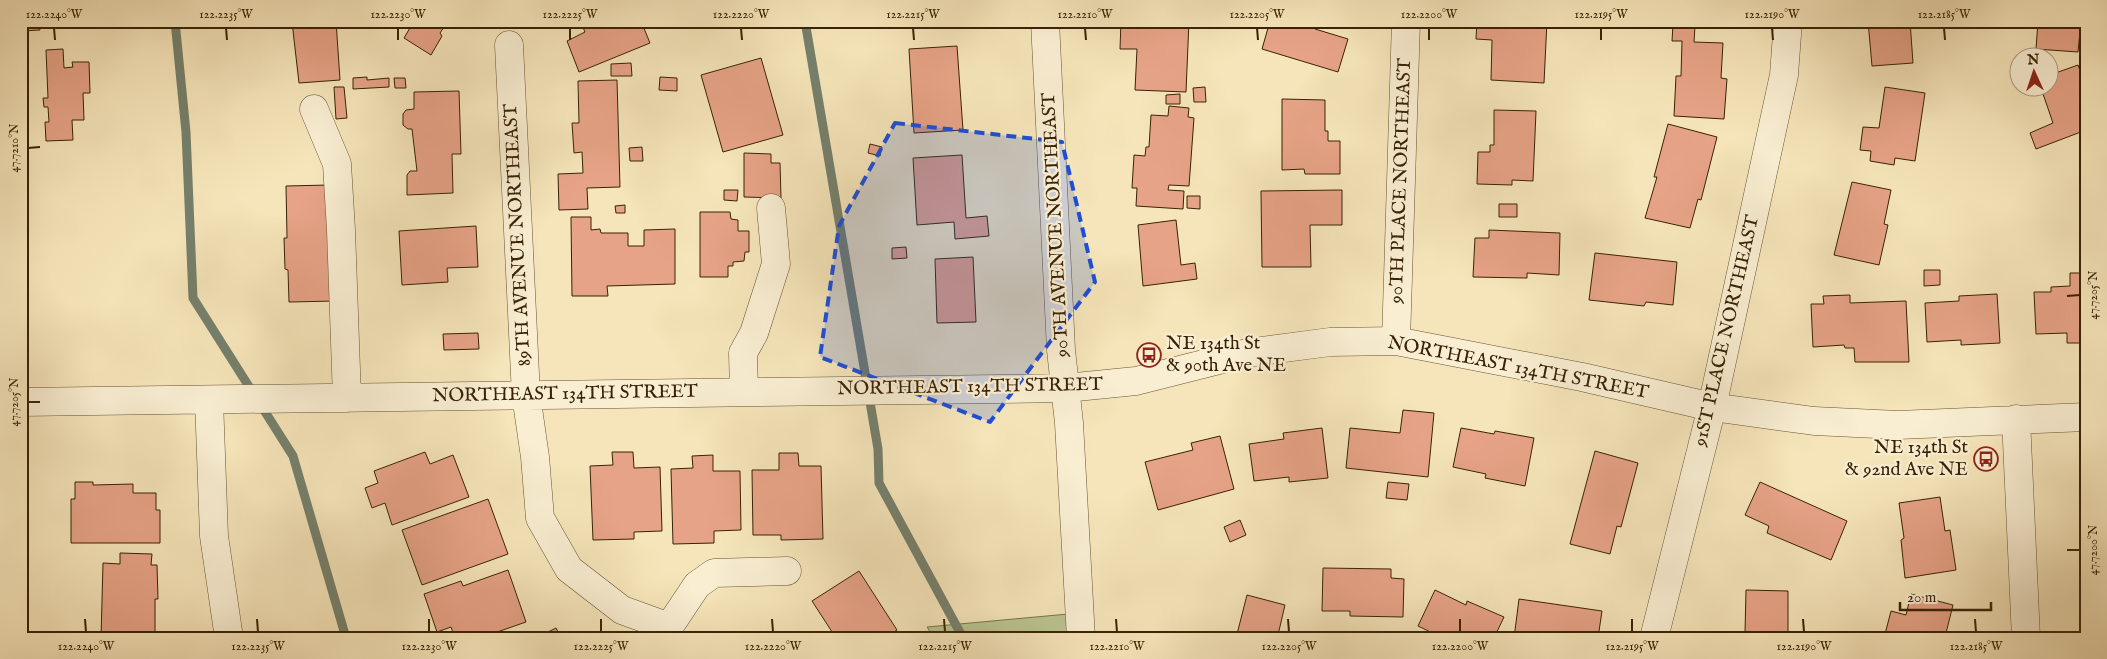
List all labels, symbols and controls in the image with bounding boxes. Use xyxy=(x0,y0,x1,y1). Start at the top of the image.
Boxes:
text: 122.2240°W xyxy=(26,7,83,22)
text: 122.2235°W xyxy=(199,7,253,22)
text: 122.2230°W xyxy=(370,7,426,22)
text: 122.2225°W xyxy=(543,7,598,22)
text: 122.2220°W xyxy=(713,7,770,22)
text: 122.2215°W xyxy=(886,7,940,22)
text: 122.2210°W xyxy=(1057,7,1113,22)
text: 122.2205°W xyxy=(1229,7,1285,22)
text: 122.2200°W xyxy=(1401,7,1458,22)
text: 122.2195°W xyxy=(1574,7,1628,22)
text: 122.2190°W xyxy=(1745,7,1800,22)
text: 122.2185°W xyxy=(1918,7,1971,22)
north arrow xyxy=(2010,48,2060,98)
text: N xyxy=(2026,51,2040,69)
street label: 90TH PLACE NORTHEAST xyxy=(1385,58,1417,305)
street label: 90TH AVENUE NORTHEAST xyxy=(1037,92,1075,359)
street label: 89TH AVENUE NORTHEAST xyxy=(499,103,537,367)
text: 47.7210°N xyxy=(7,123,22,172)
street label: 91ST PLACE NORTHEAST xyxy=(1688,213,1765,450)
text: 47.7205°N xyxy=(2086,270,2101,319)
street label: NORTHEAST 134TH STREET xyxy=(1385,331,1651,405)
place label: NE 134th St & 90th Ave NE xyxy=(1166,332,1286,378)
bus stop icon: NE 134th St & 90th Ave NE xyxy=(1136,342,1162,368)
street label: NORTHEAST 134TH STREET xyxy=(837,373,1103,401)
text: 47.7205°N xyxy=(7,377,22,426)
street label: NORTHEAST 134TH STREET xyxy=(432,380,698,408)
place label: NE 134th St & 92nd Ave NE xyxy=(1845,436,1968,482)
bus stop icon: NE 134th St & 92nd Ave NE xyxy=(1973,446,1999,472)
text: 47.7200°N xyxy=(2086,524,2101,575)
scale bar xyxy=(1900,579,1991,611)
text: 20 m xyxy=(1907,588,1937,607)
text: 122.2240°W xyxy=(58,639,115,654)
text: 122.2235°W xyxy=(231,639,285,654)
text: 122.2230°W xyxy=(401,639,457,654)
text: 122.2225°W xyxy=(574,639,629,654)
text: 122.2220°W xyxy=(745,639,802,654)
text: 122.2215°W xyxy=(918,639,972,654)
text: 122.2210°W xyxy=(1089,639,1145,654)
text: 122.2205°W xyxy=(1261,639,1317,654)
text: 122.2200°W xyxy=(1432,639,1489,654)
text: 122.2195°W xyxy=(1605,639,1659,654)
text: 122.2190°W xyxy=(1777,639,1832,654)
text: 122.2185°W xyxy=(1950,639,2003,654)

